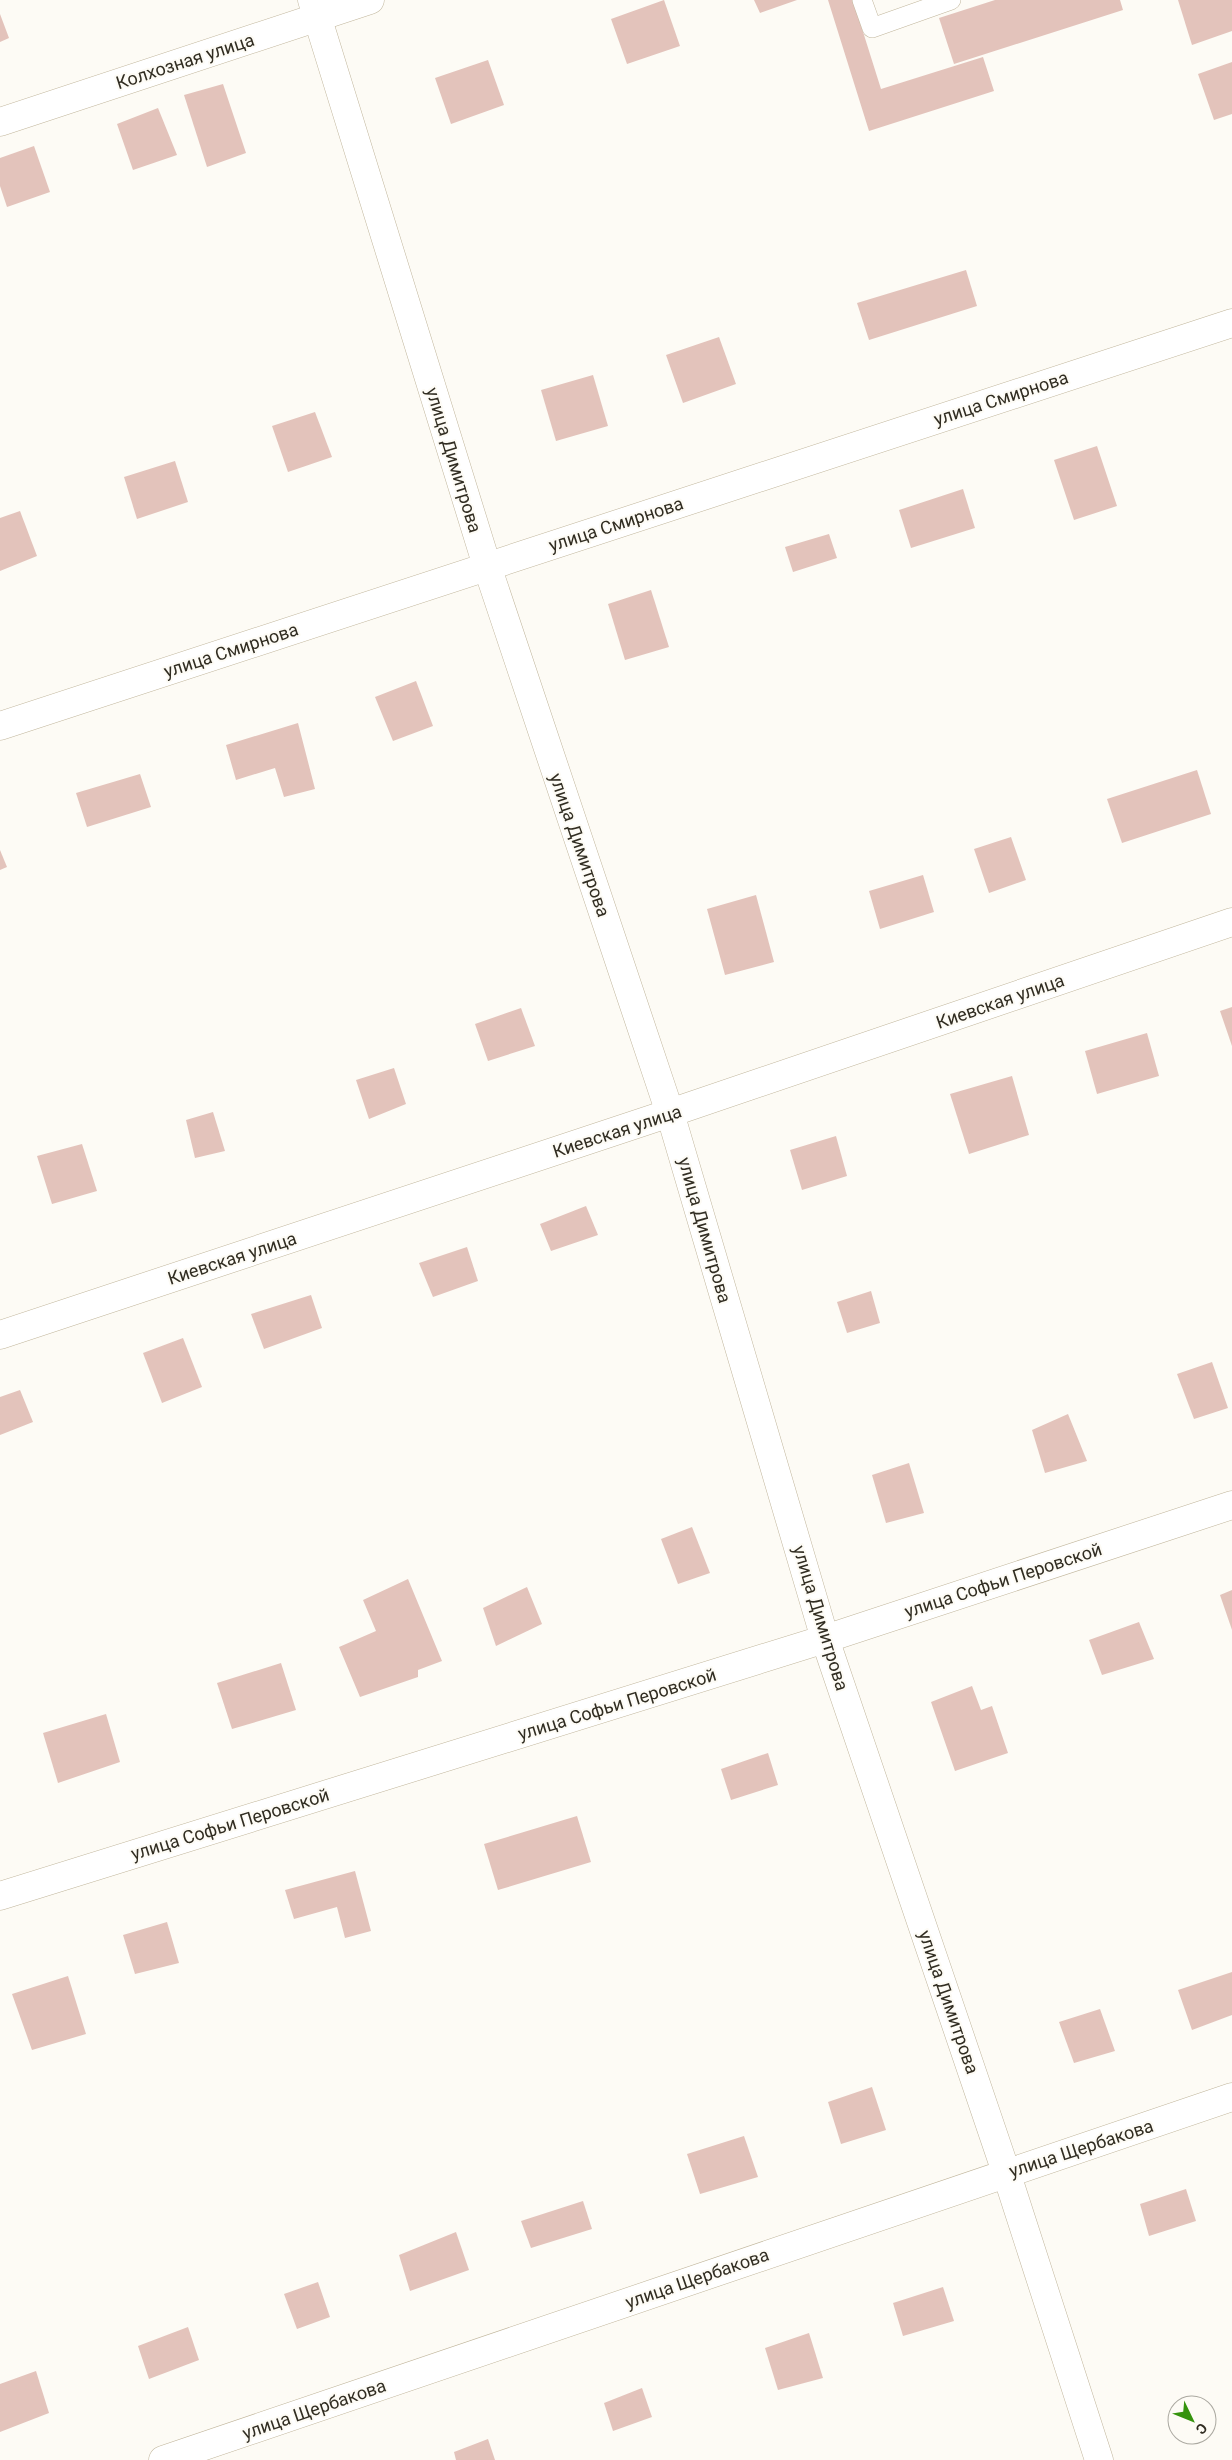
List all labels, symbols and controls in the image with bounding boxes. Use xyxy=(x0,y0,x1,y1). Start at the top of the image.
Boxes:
street label: Колхозная улица xyxy=(113,29,257,93)
street label: улица Смирнова xyxy=(931,366,1071,430)
street label: улица Димитрова xyxy=(422,385,486,535)
street label: улица Смирнова xyxy=(546,492,686,556)
street label: улица Смирнова xyxy=(161,618,301,682)
street label: улица Димитрова xyxy=(546,770,614,920)
street label: Киевская улица xyxy=(933,969,1067,1033)
street label: Киевская улица xyxy=(550,1100,684,1162)
street label: улица Димитрова xyxy=(674,1155,736,1305)
street label: Киевская улица xyxy=(165,1227,299,1289)
street label: улица Софьи Перовской xyxy=(902,1538,1104,1622)
street label: улица Димитрова xyxy=(789,1543,853,1693)
street label: улица Софьи Перовской xyxy=(515,1664,719,1744)
street label: улица Софьи Перовской xyxy=(128,1784,332,1864)
street label: улица Димитрова xyxy=(915,1927,983,2077)
street label: улица Щербакова xyxy=(1006,2115,1156,2181)
street label: улица Щербакова xyxy=(622,2244,772,2312)
street label: улица Щербакова xyxy=(239,2375,389,2443)
north arrow xyxy=(1167,2395,1217,2445)
text: С xyxy=(1193,2420,1210,2438)

